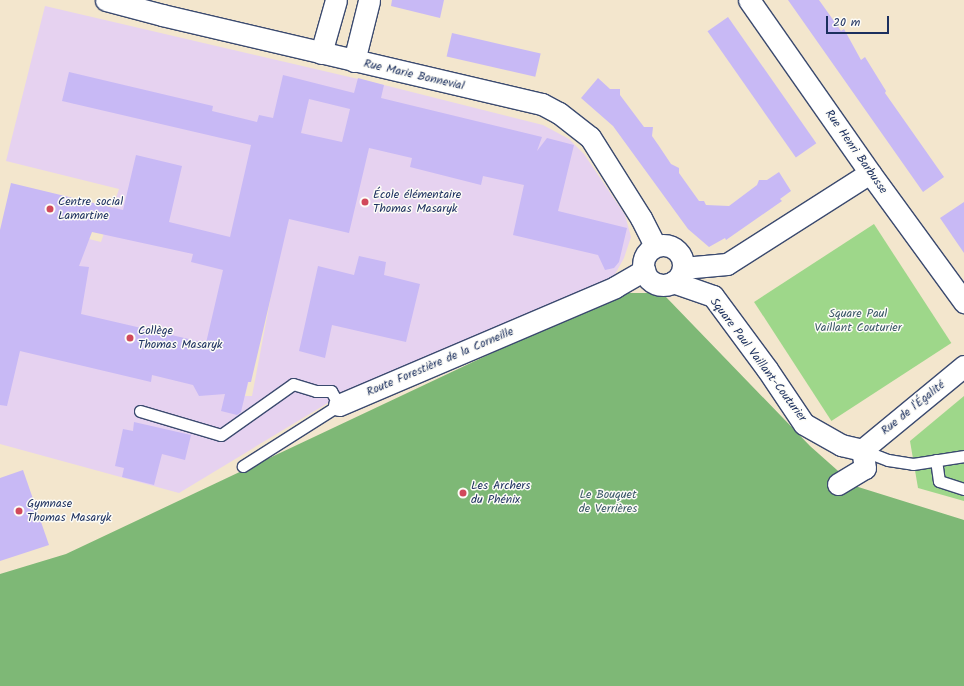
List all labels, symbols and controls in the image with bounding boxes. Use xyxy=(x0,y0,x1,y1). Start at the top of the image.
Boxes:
scale bar xyxy=(828,8,891,34)
text: 20 m xyxy=(833,13,860,32)
street label: Rue Marie Bonnevial xyxy=(362,56,466,94)
street label: Rue Henri Barbusse xyxy=(822,107,890,197)
place label: École élémentaire Thomas Masaryk xyxy=(373,188,461,216)
place label: Centre social Lamartine xyxy=(58,195,123,223)
marker: École élémentaire Thomas Masaryk xyxy=(360,197,370,207)
marker: Centre social Lamartine xyxy=(45,204,55,214)
street label: Square Paul Vaillant-Couturier xyxy=(707,295,809,425)
park label: Square Paul Vaillant Couturier xyxy=(814,307,902,335)
place label: Collège Thomas Masaryk xyxy=(138,324,222,352)
street label: Route Forestière de la Corneille xyxy=(364,324,516,400)
marker: Collège Thomas Masaryk xyxy=(125,333,135,343)
street label: Rue de l'Égalité xyxy=(878,378,948,438)
place label: Les Archers du Phénix xyxy=(471,479,530,507)
marker: Les Archers du Phénix xyxy=(458,488,468,498)
park label: Le Bouquet de Verrières xyxy=(579,488,637,516)
place label: Gymnase Thomas Masaryk xyxy=(27,497,111,525)
marker: Gymnase Thomas Masaryk xyxy=(14,506,24,516)

